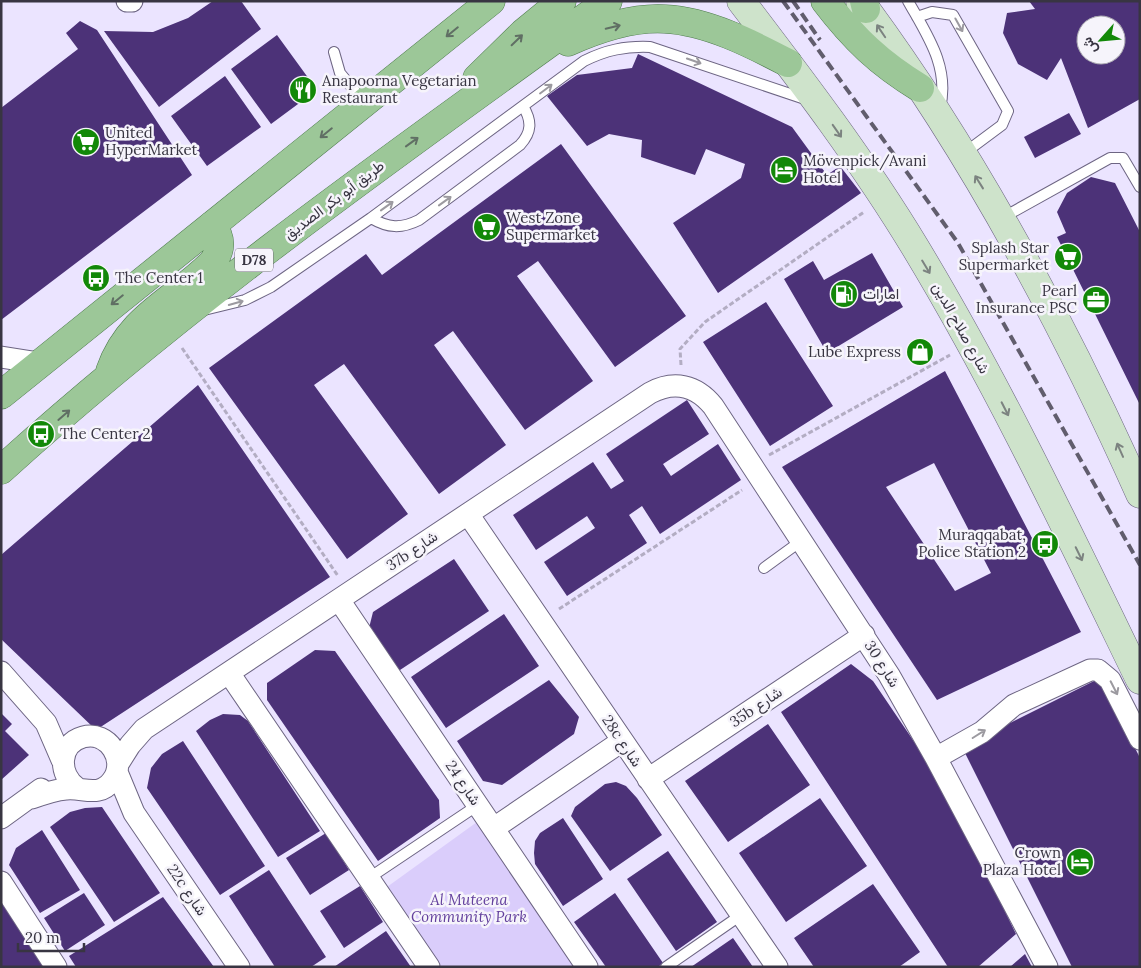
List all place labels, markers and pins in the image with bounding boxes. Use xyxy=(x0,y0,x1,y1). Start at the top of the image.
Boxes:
place label: Anapoorna Vegetarian Restaurant xyxy=(321,71,477,107)
restaurant icon: Anapoorna Vegetarian Restaurant xyxy=(288,75,318,105)
place label: United HyperMarket xyxy=(105,123,198,159)
supermarket icon: United HyperMarket xyxy=(71,127,101,157)
place label: Mövenpick/Avani Hotel xyxy=(803,151,927,187)
hotel icon: Mövenpick/Avani Hotel xyxy=(769,155,799,185)
place label: West Zone Supermarket xyxy=(506,208,597,244)
supermarket icon: West Zone Supermarket xyxy=(472,212,502,242)
place label: Splash Star Supermarket xyxy=(959,238,1049,274)
supermarket icon: Splash Star Supermarket xyxy=(1053,242,1083,272)
bus stop icon: The Center 1 xyxy=(81,263,111,293)
place label: The Center 1 xyxy=(115,268,203,287)
fuel station icon: امارات xyxy=(829,279,859,309)
place label: Pearl Insurance PSC xyxy=(976,281,1078,317)
place label: امارات xyxy=(863,284,899,303)
office icon: Pearl Insurance PSC xyxy=(1081,285,1111,315)
shop icon: Lube Express xyxy=(905,337,935,367)
place label: Lube Express xyxy=(808,342,901,361)
bus stop icon: The Center 2 xyxy=(26,419,56,449)
place label: The Center 2 xyxy=(60,424,151,443)
place label: Muraqqabat, Police Station 2 xyxy=(918,525,1026,561)
bus stop icon: Muraqqabat, Police Station 2 xyxy=(1030,529,1060,559)
place label: Crown Plaza Hotel xyxy=(983,843,1061,879)
hotel icon: Crown Plaza Hotel xyxy=(1065,847,1095,877)

